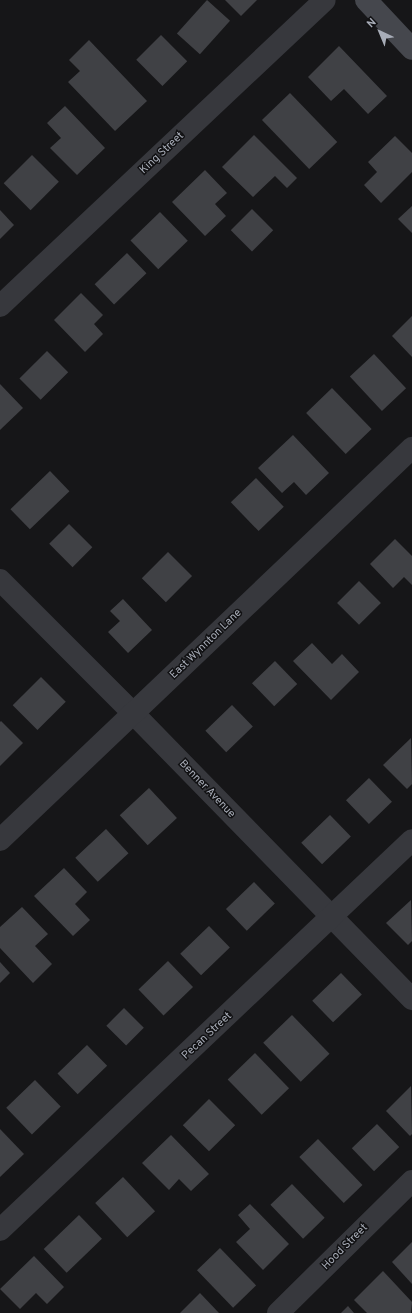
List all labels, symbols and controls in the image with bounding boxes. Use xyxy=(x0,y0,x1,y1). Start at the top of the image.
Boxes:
north arrow xyxy=(360,12,400,52)
text: N xyxy=(364,16,379,31)
street label: King Street xyxy=(137,129,187,177)
street label: East Wynnton Lane xyxy=(167,606,245,682)
street label: Benner Avenue xyxy=(176,757,238,821)
street label: Pecan Street xyxy=(179,1010,235,1062)
street label: Hood Street xyxy=(319,1221,371,1273)

